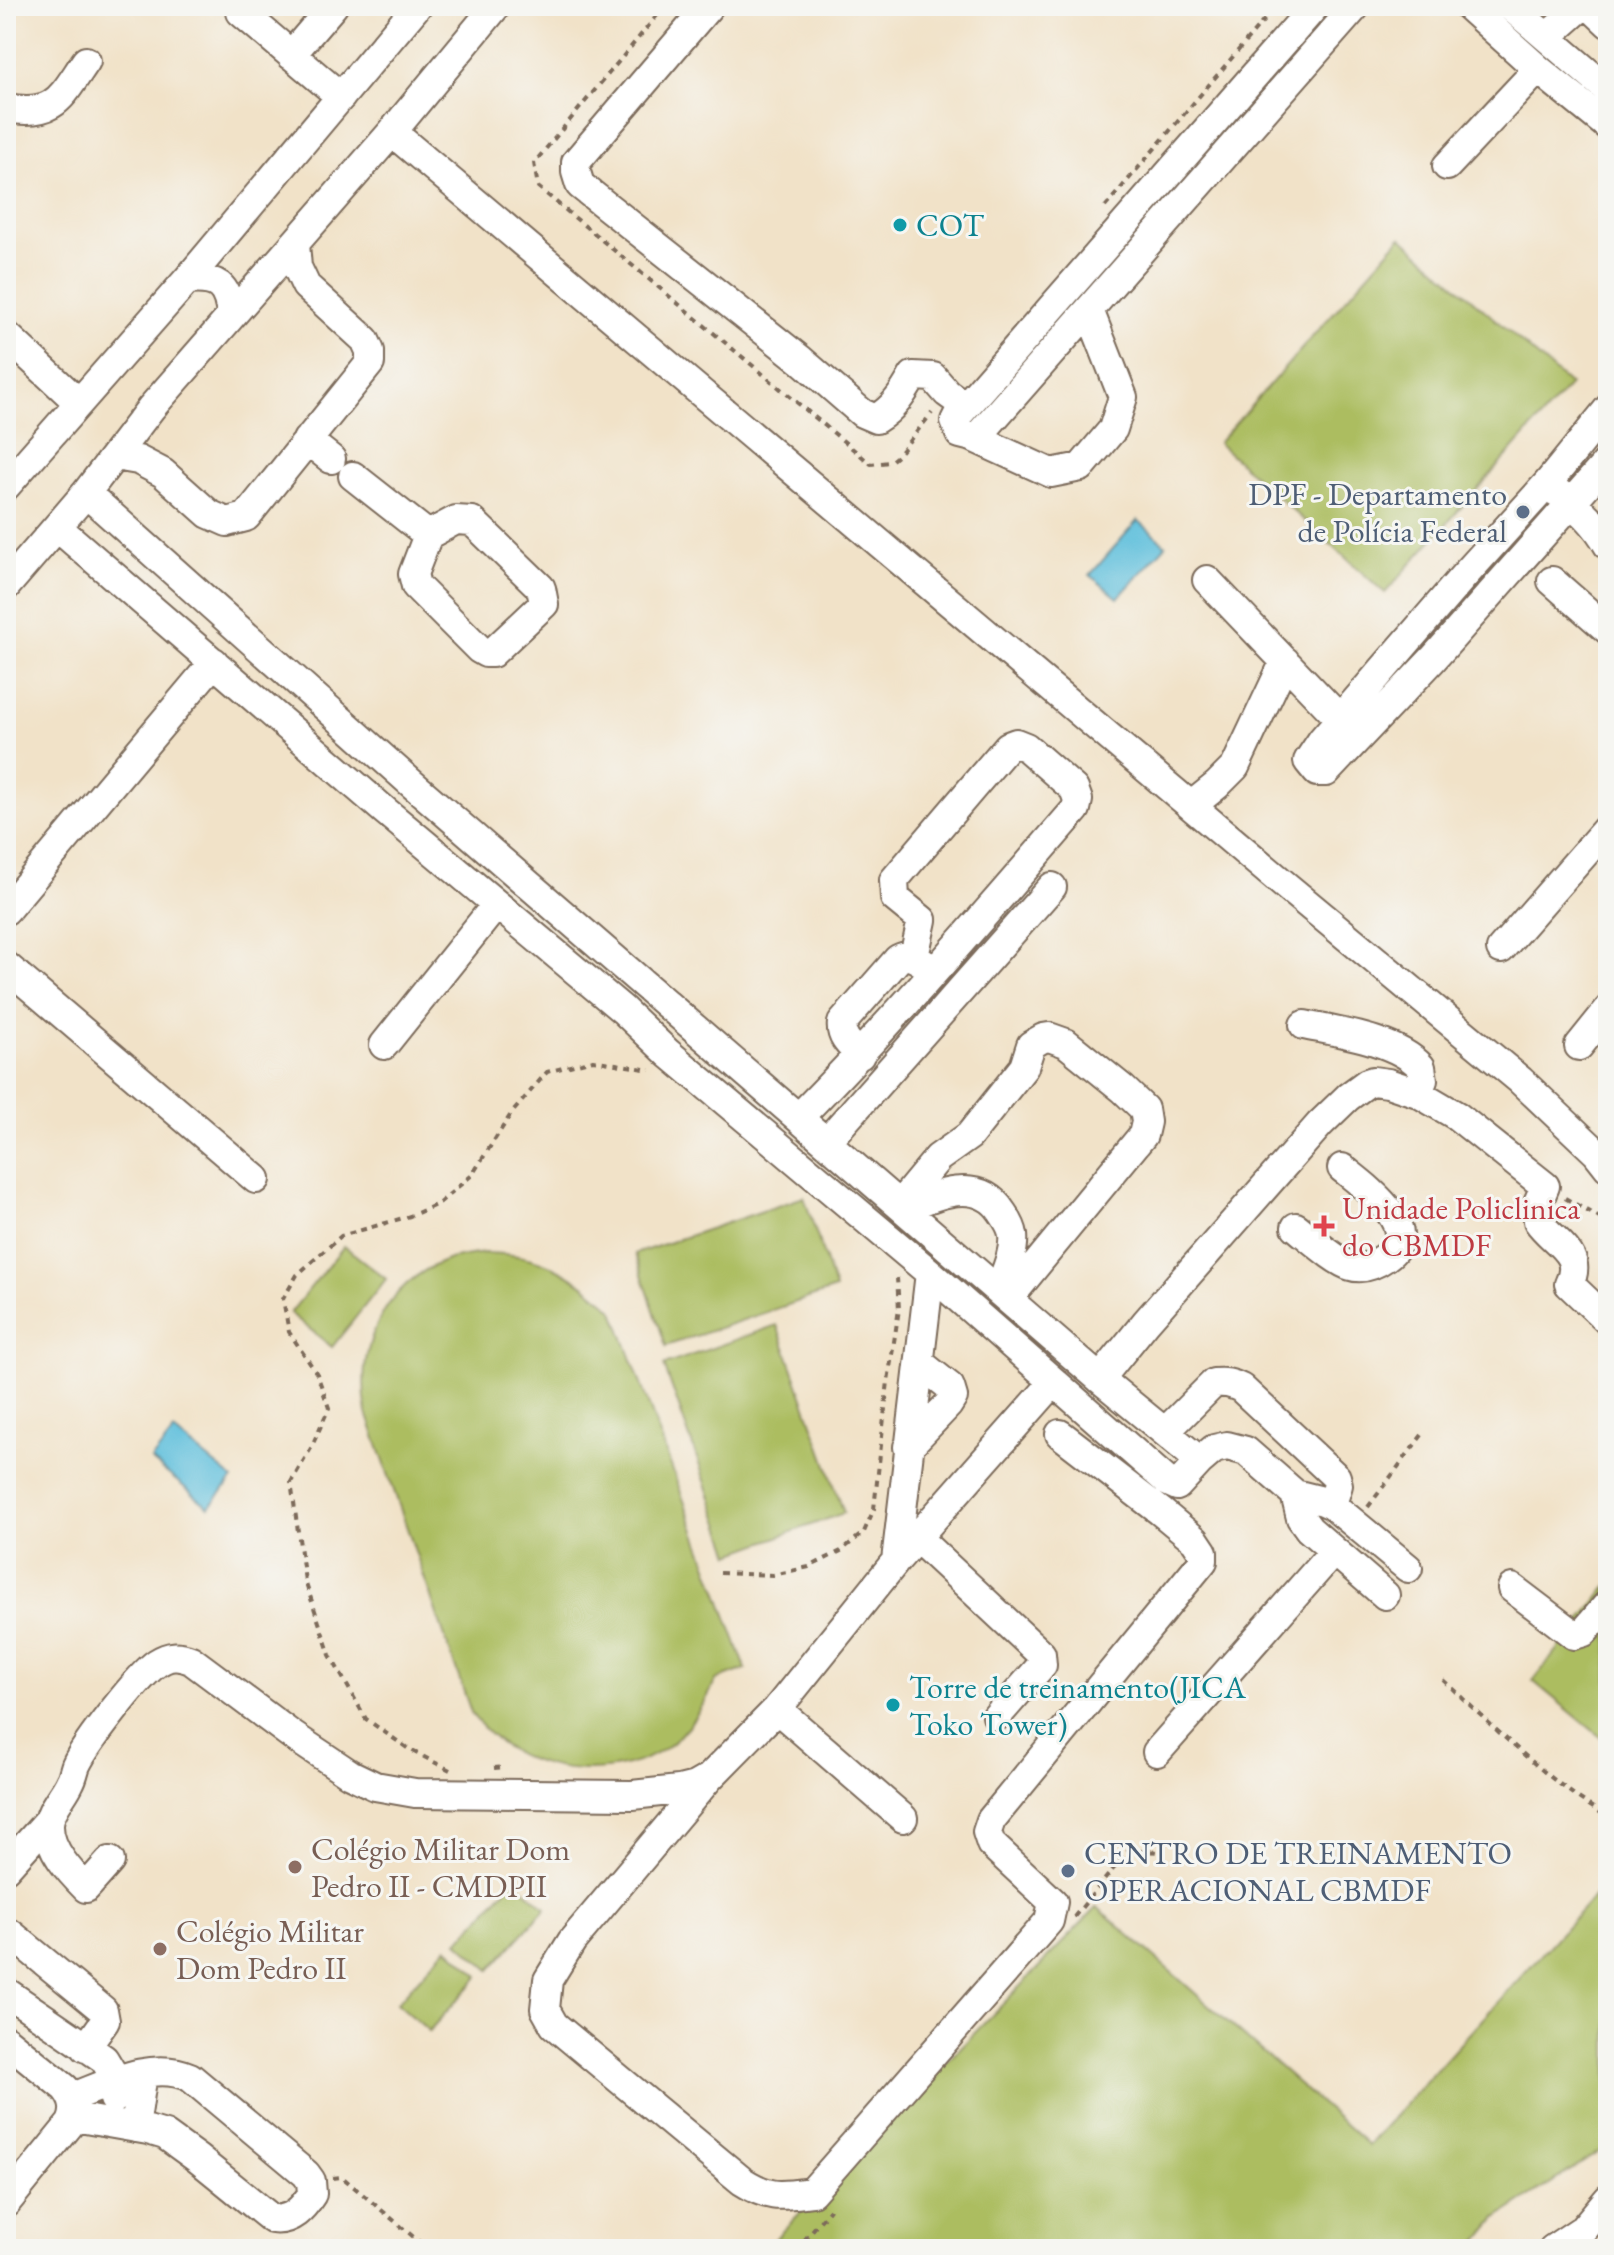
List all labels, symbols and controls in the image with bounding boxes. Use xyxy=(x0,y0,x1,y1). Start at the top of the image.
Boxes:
place label: COT xyxy=(916,204,984,246)
marker: COT xyxy=(891,216,909,234)
place label: DPF - Departamento de Polícia Federal xyxy=(1248,473,1507,552)
marker: DPF - Departamento de Polícia Federal xyxy=(1514,503,1532,521)
place label: Unidade Policlinica do CBMDF xyxy=(1342,1187,1580,1266)
marker: Unidade Policlinica do CBMDF xyxy=(1313,1215,1335,1237)
place label: Torre de treinamento(JICA Toko Tower) xyxy=(909,1666,1247,1745)
marker: Torre de treinamento(JICA Toko Tower) xyxy=(884,1696,902,1714)
place label: Colégio Militar Dom Pedro II - CMDPII xyxy=(311,1828,570,1907)
place label: CENTRO DE TREINAMENTO OPERACIONAL CBMDF xyxy=(1084,1832,1512,1911)
marker: Colégio Militar Dom Pedro II - CMDPII xyxy=(286,1858,304,1876)
marker: CENTRO DE TREINAMENTO OPERACIONAL CBMDF xyxy=(1059,1862,1077,1880)
place label: Colégio Militar Dom Pedro II xyxy=(176,1910,364,1989)
marker: Colégio Militar Dom Pedro II xyxy=(151,1940,169,1958)

